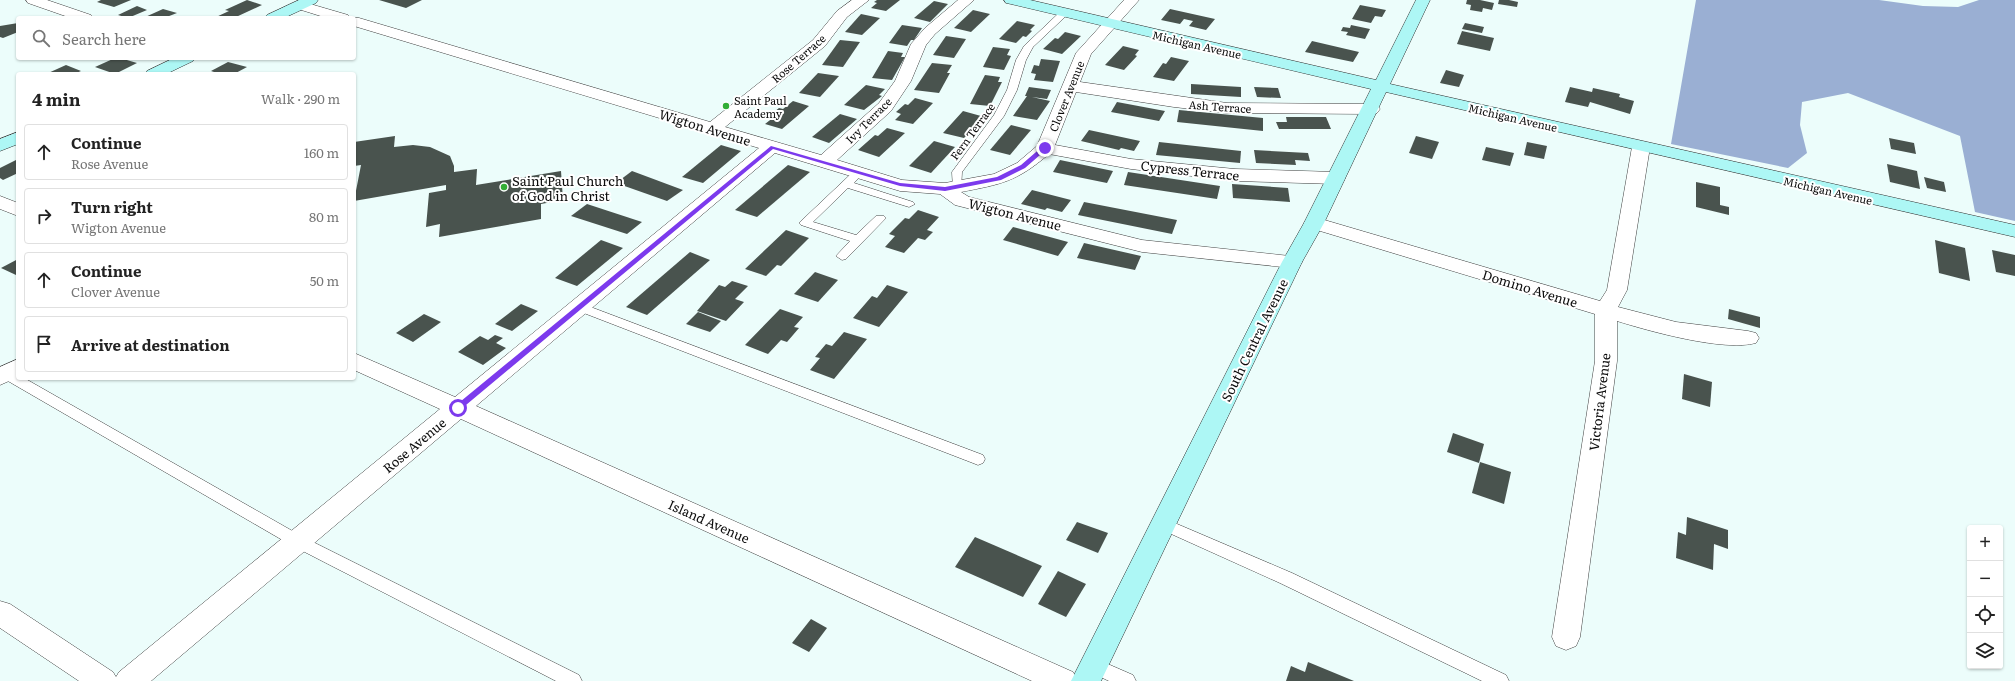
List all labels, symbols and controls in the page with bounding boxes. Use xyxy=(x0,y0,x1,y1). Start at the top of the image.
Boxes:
search box xyxy=(16,16,356,60)
street label: Michigan Avenue xyxy=(1151,26,1243,62)
icon: search xyxy=(30,27,52,49)
text: Search here xyxy=(62,27,146,50)
street label: Rose Terrace xyxy=(767,30,829,86)
street label: Clover Avenue xyxy=(1044,58,1088,134)
text: 4 min xyxy=(32,86,81,111)
text: Walk · 290 m xyxy=(261,89,340,108)
place label: Saint Paul Academy xyxy=(734,92,787,121)
street label: Ivy Terrace xyxy=(841,93,895,147)
street label: Ash Terrace xyxy=(1188,96,1252,116)
street label: Fern Terrace xyxy=(946,99,998,163)
street label: Michigan Avenue xyxy=(1467,99,1559,135)
marker: Saint Paul Academy xyxy=(721,101,731,111)
street label: Wigton Avenue xyxy=(657,104,753,150)
text: Continue xyxy=(71,131,141,154)
route end xyxy=(1036,139,1054,157)
icon: ahead xyxy=(33,141,55,163)
text: 160 m xyxy=(304,143,339,162)
text: Rose Avenue xyxy=(71,154,148,173)
street label: Cypress Terrace xyxy=(1140,155,1240,185)
place label: Saint Paul Church of God in Christ xyxy=(512,171,624,205)
street label: Michigan Avenue xyxy=(1782,172,1874,208)
marker: Saint Paul Church of God in Christ xyxy=(499,182,509,192)
street label: Wigton Avenue xyxy=(967,193,1064,235)
text: Turn right xyxy=(71,195,153,218)
icon: right xyxy=(33,205,55,227)
text: 80 m xyxy=(309,207,339,226)
text: Wigton Avenue xyxy=(71,218,166,237)
text: Continue xyxy=(71,259,141,282)
street label: Domino Avenue xyxy=(1480,264,1580,312)
icon: ahead xyxy=(33,269,55,291)
text: 50 m xyxy=(310,271,339,290)
street label: South Central Avenue xyxy=(1216,275,1292,405)
text: Clover Avenue xyxy=(71,282,160,301)
icon: arrive xyxy=(33,333,55,355)
text: Arrive at destination xyxy=(71,333,230,356)
street label: Victoria Avenue xyxy=(1584,352,1614,452)
route start xyxy=(449,399,467,417)
street label: Rose Avenue xyxy=(378,413,450,477)
street label: Island Avenue xyxy=(665,495,753,548)
map controls xyxy=(1967,525,2003,669)
button: + xyxy=(1967,525,2003,561)
button: − xyxy=(1967,561,2003,597)
button: locate xyxy=(1967,597,2003,633)
button: layers xyxy=(1967,633,2003,669)

